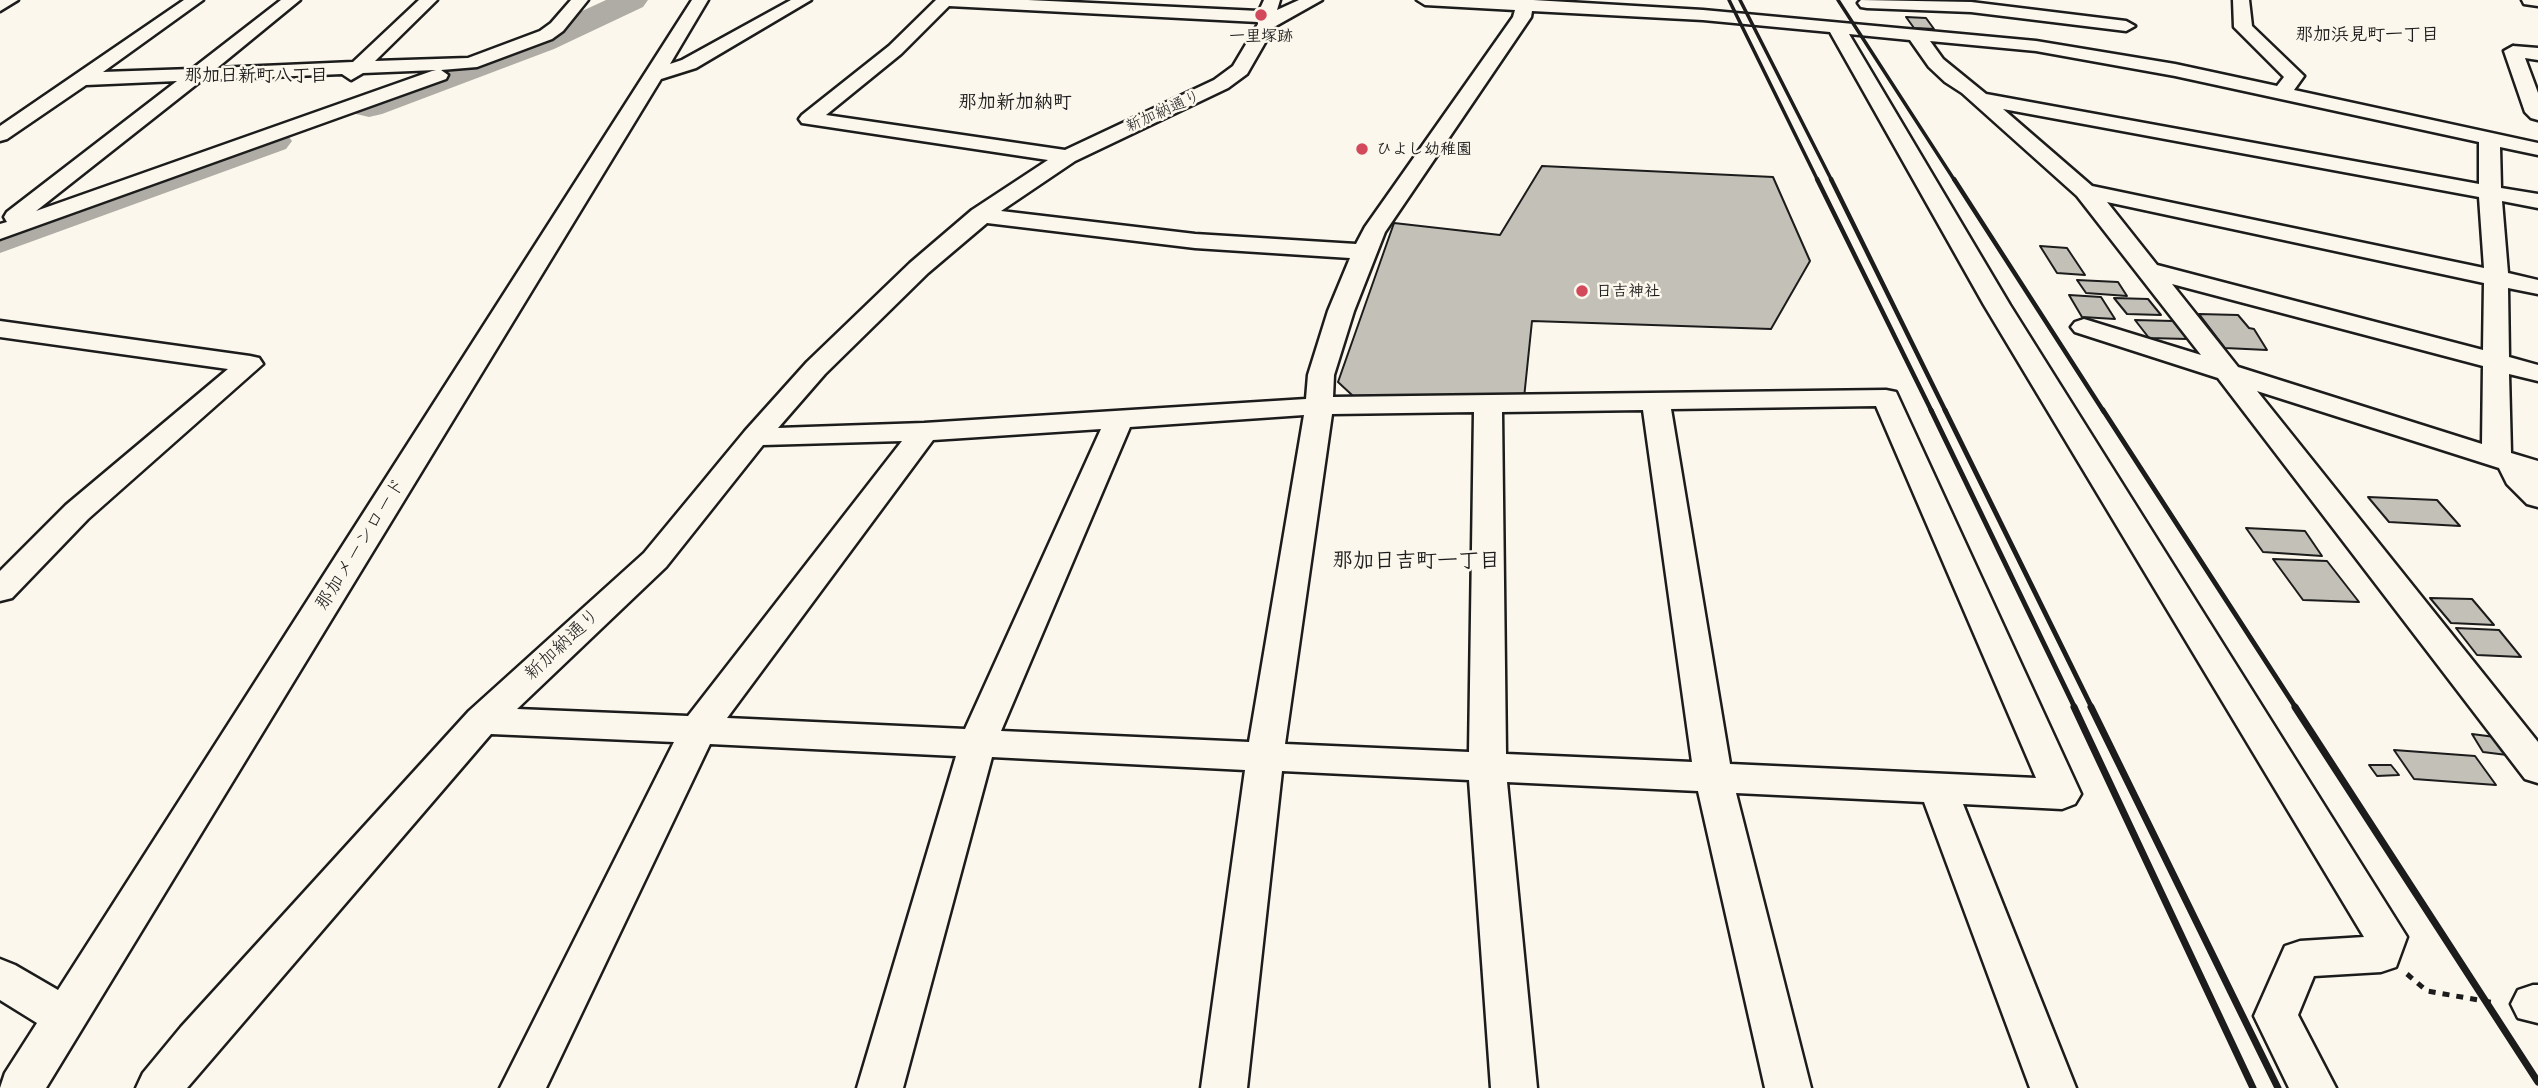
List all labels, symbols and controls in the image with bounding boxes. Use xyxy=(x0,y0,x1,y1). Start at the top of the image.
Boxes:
marker: 一里塚跡 xyxy=(1253,7,1269,23)
district label: 那加浜見町一丁目 xyxy=(2295,23,2439,45)
place label: 一里塚跡 xyxy=(1229,26,1293,46)
district label: 那加日新町八丁目 xyxy=(184,64,328,86)
street label: 新加納通り xyxy=(1123,86,1203,136)
district label: 那加新加納町 xyxy=(958,91,1072,113)
place label: ひよし幼稚園 xyxy=(1376,139,1472,159)
marker: ひよし幼稚園 xyxy=(1354,141,1370,157)
place label: 日吉神社 xyxy=(1596,281,1660,301)
marker: 日吉神社 xyxy=(1574,283,1590,299)
street label: 那加メーンロード xyxy=(310,474,410,614)
district label: 那加日吉町一丁目 xyxy=(1332,548,1500,574)
street label: 新加納通り xyxy=(519,603,605,685)

